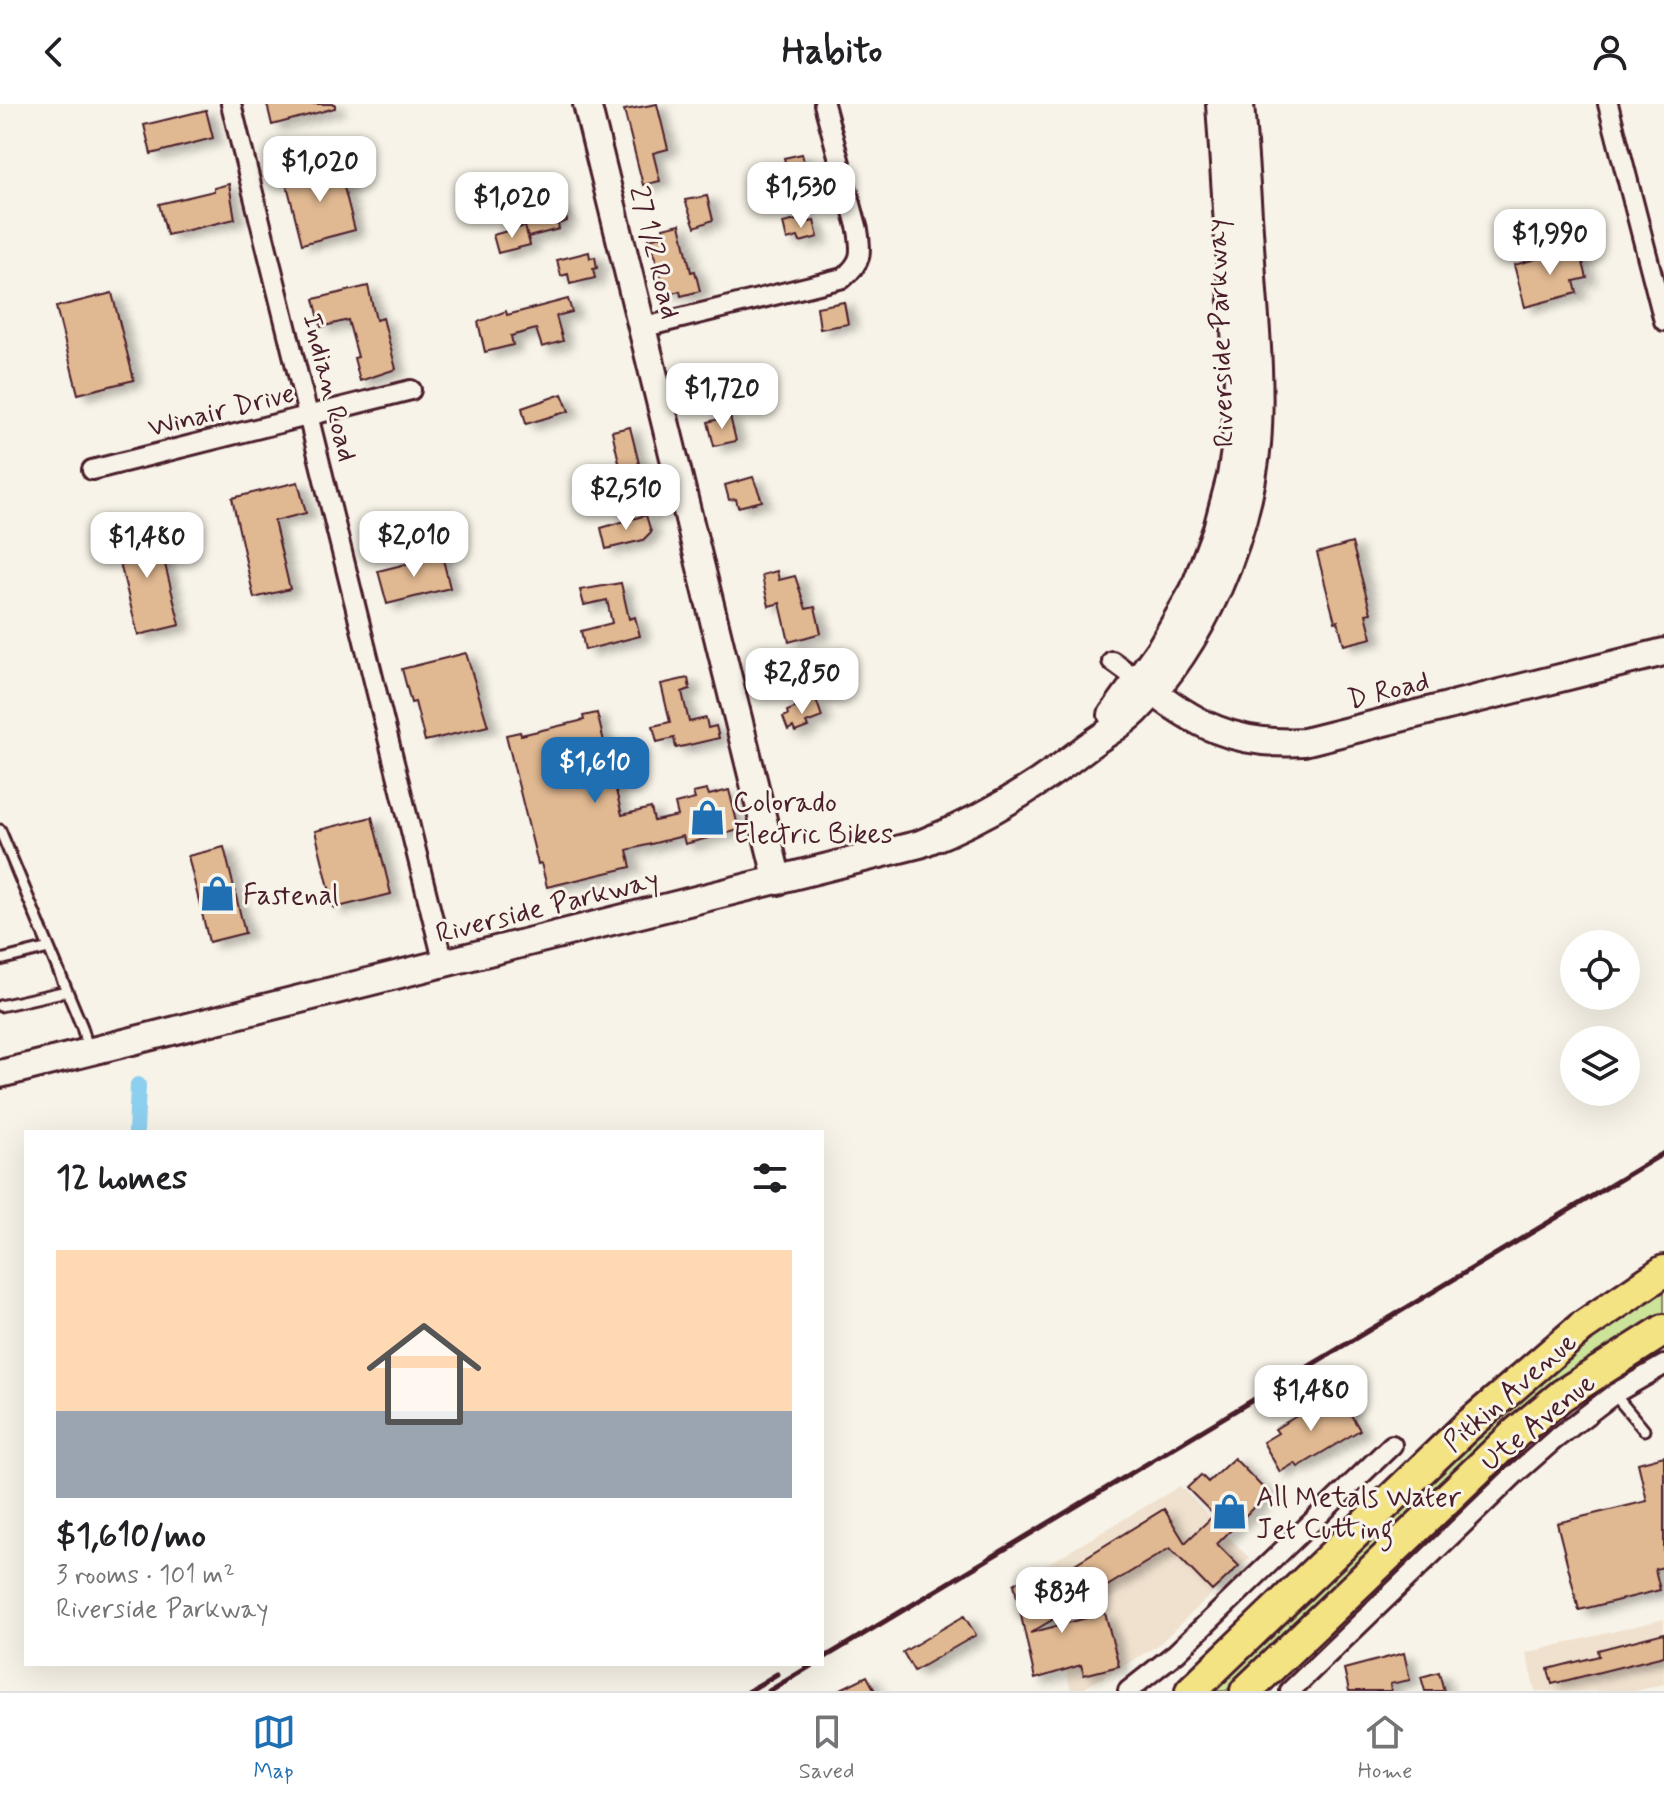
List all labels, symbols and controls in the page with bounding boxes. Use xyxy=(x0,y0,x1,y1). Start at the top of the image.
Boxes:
text: Habito xyxy=(782,29,882,76)
icon: back xyxy=(32,30,76,74)
icon: person xyxy=(1588,30,1632,74)
pin: $1,020 xyxy=(255,136,385,204)
text: $1,020 xyxy=(281,145,359,179)
pin: $1,530 xyxy=(736,162,866,230)
text: $1,530 xyxy=(765,171,837,205)
pin: $1,020 xyxy=(447,172,577,240)
text: $1,020 xyxy=(473,181,551,215)
street label: 27 1/2 Road xyxy=(619,182,688,323)
pin: $1,990 xyxy=(1485,209,1615,277)
street label: Riverside Parkway xyxy=(1199,218,1244,448)
text: $1,990 xyxy=(1512,218,1588,252)
street label: Indian Road xyxy=(292,310,365,466)
pin: $1,720 xyxy=(657,363,787,431)
text: $1,720 xyxy=(684,372,760,406)
street label: Winair Drive xyxy=(145,375,299,447)
pin: $2,510 xyxy=(561,464,691,532)
text: $2,510 xyxy=(590,473,662,507)
pin: $2,010 xyxy=(349,511,479,579)
pin: $1,480 xyxy=(82,512,212,580)
text: $2,010 xyxy=(377,520,451,554)
text: $1,480 xyxy=(109,521,185,555)
pin: $2,850 xyxy=(737,648,867,716)
text: $2,850 xyxy=(764,657,840,691)
street label: D Road xyxy=(1344,663,1433,719)
pin: $1,610 xyxy=(530,737,660,805)
text: $1,610 xyxy=(559,746,631,780)
place label: Colorado Electric Bikes xyxy=(733,785,893,854)
shop icon: Colorado Electric Bikes xyxy=(688,798,726,836)
street label: Riverside Parkway xyxy=(432,862,663,953)
shop icon: Fastenal xyxy=(198,875,236,913)
place label: Fastenal xyxy=(243,878,339,915)
map controls xyxy=(1560,930,1640,1106)
button: locate xyxy=(1560,930,1640,1010)
button: layers xyxy=(1560,1026,1640,1106)
text: 12 homes xyxy=(56,1156,187,1201)
icon: filters xyxy=(748,1156,792,1200)
icon: home xyxy=(352,1302,496,1446)
street label: Pitkin Avenue xyxy=(1436,1325,1585,1461)
pin: $1,480 xyxy=(1246,1365,1376,1433)
street label: Ute Avenue xyxy=(1473,1365,1604,1481)
text: $1,480 xyxy=(1273,1374,1349,1408)
place label: All Metals Water Jet Cutting xyxy=(1256,1480,1462,1552)
shop icon: All Metals Water Jet Cutting xyxy=(1211,1493,1249,1531)
text: $1,610/mo xyxy=(56,1514,206,1559)
text: 3 rooms · 101 m² xyxy=(56,1559,235,1593)
pin: $834 xyxy=(1015,1567,1109,1635)
text: $834 xyxy=(1034,1576,1090,1610)
text: Riverside Parkway xyxy=(56,1593,268,1627)
tab: Map xyxy=(252,1710,296,1786)
tab: Saved xyxy=(799,1710,854,1786)
tab: Home xyxy=(1358,1710,1412,1786)

